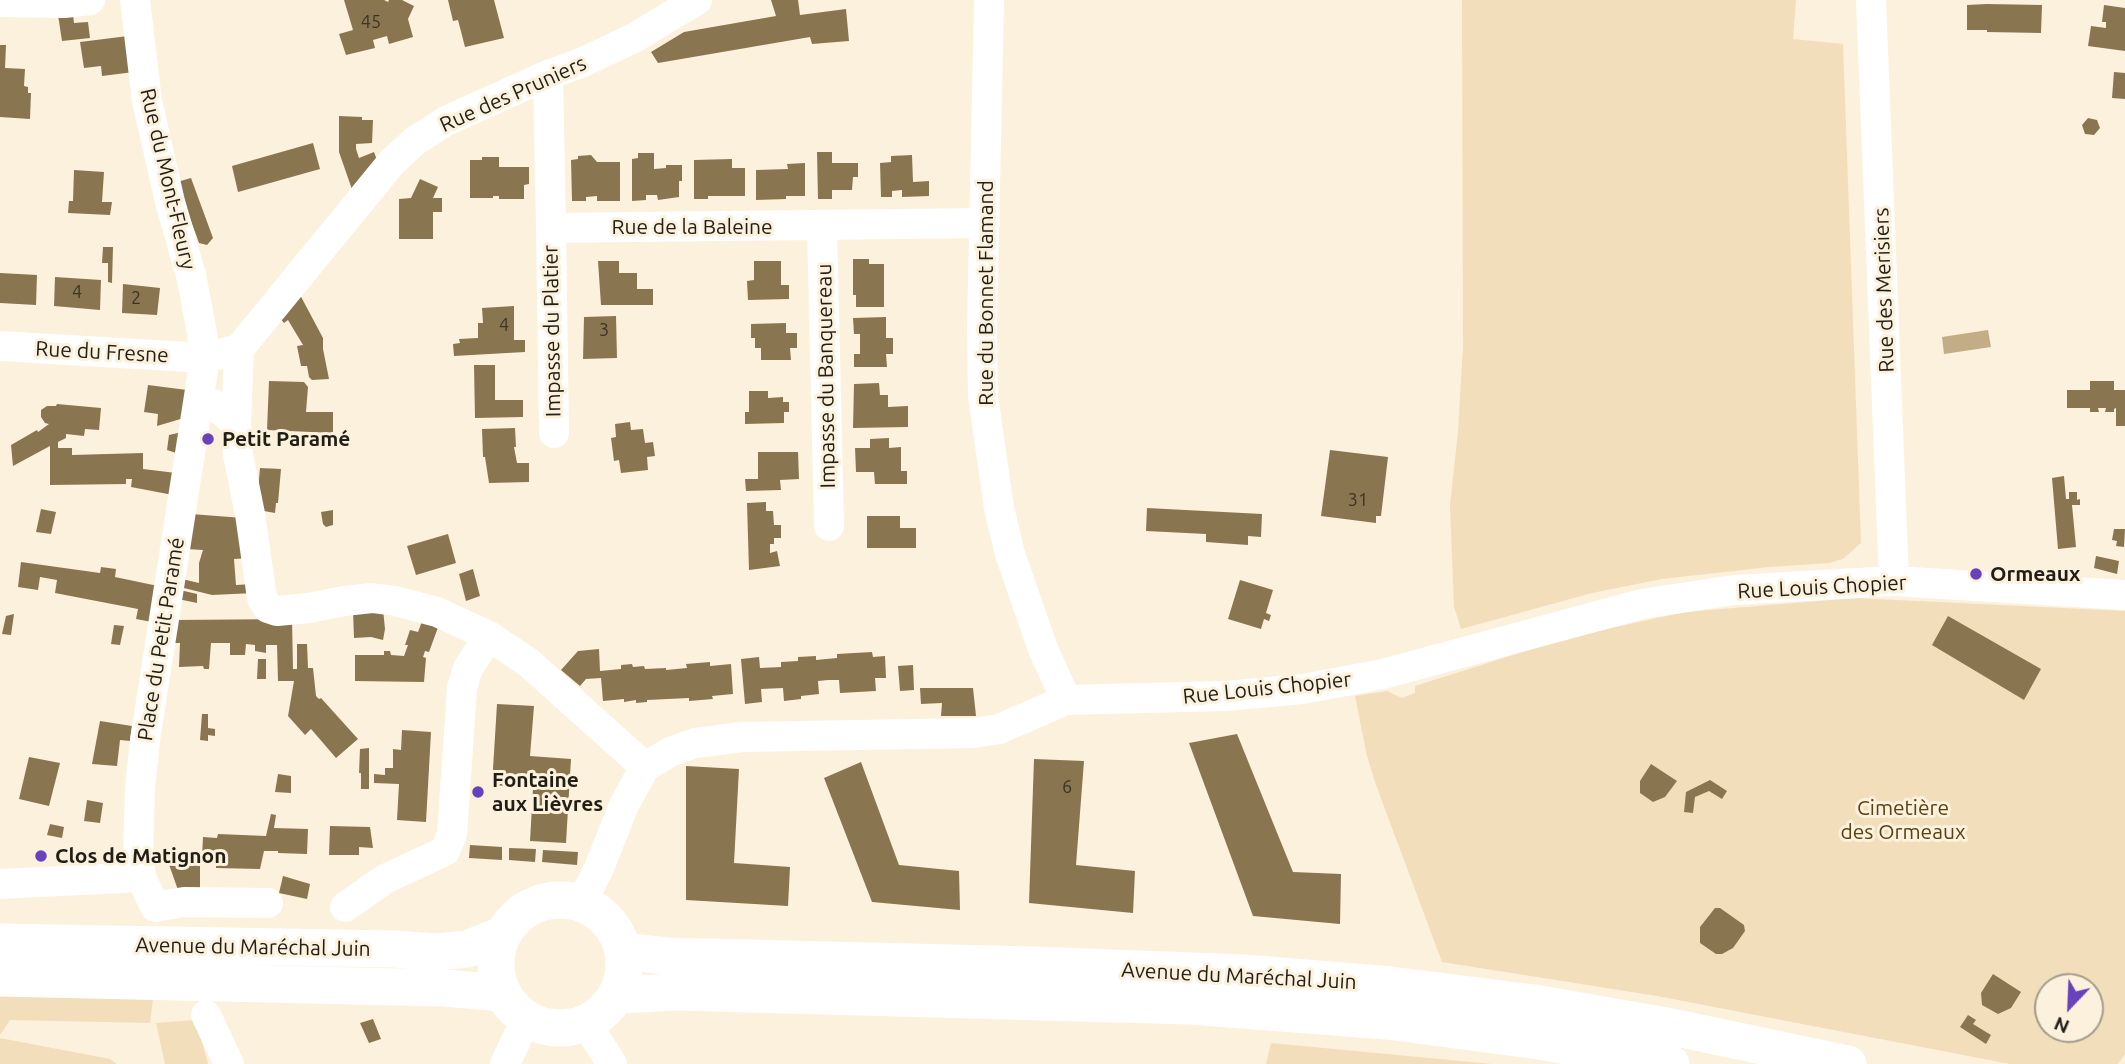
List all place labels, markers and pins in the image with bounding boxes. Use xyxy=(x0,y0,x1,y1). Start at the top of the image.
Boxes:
place label: Petit Paramé xyxy=(222,426,350,452)
marker: Petit Paramé xyxy=(200,431,216,447)
place label: Ormeaux xyxy=(1990,561,2080,587)
marker: Ormeaux xyxy=(1968,566,1984,582)
place label: Fontaine aux Lièvres xyxy=(492,767,603,817)
marker: Fontaine aux Lièvres xyxy=(470,784,486,800)
place label: Clos de Matignon xyxy=(55,843,227,869)
marker: Clos de Matignon xyxy=(33,848,49,864)

